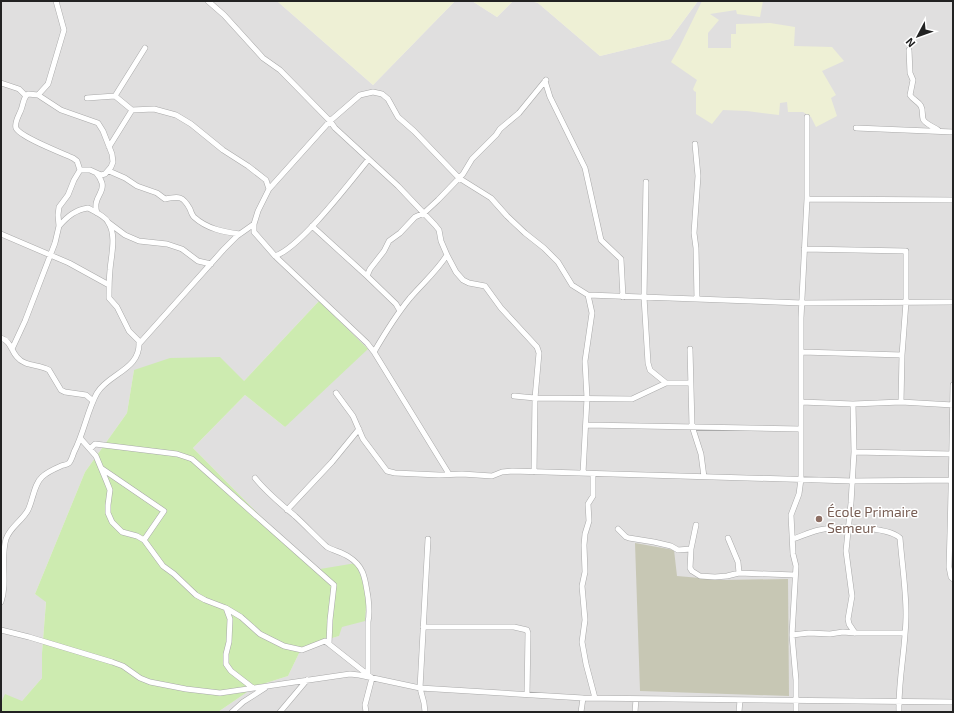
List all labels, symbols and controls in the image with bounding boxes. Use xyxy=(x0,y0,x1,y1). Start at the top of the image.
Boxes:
north arrow xyxy=(898,16,938,56)
text: N xyxy=(903,36,918,50)
place label: École Primaire Semeur xyxy=(827,503,918,536)
marker: École Primaire Semeur xyxy=(814,514,824,524)

